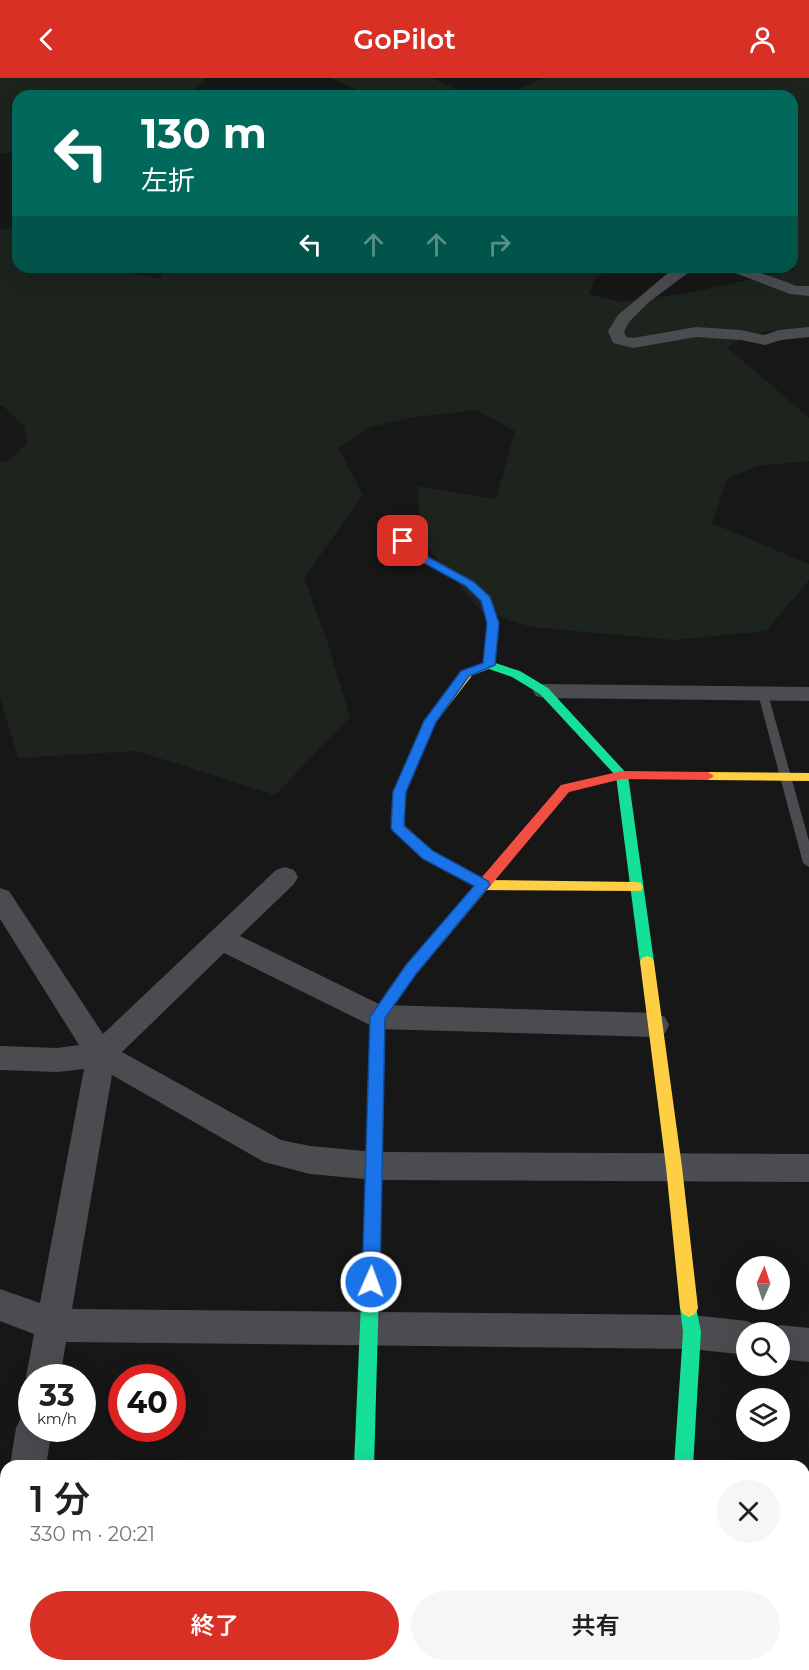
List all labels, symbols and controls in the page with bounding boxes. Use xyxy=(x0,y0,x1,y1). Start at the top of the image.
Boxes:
icon: back xyxy=(30,23,63,56)
text: GoPilot xyxy=(353,23,456,56)
icon: person xyxy=(746,23,779,56)
text: 130 m xyxy=(141,107,267,159)
icon: left xyxy=(42,114,120,192)
text: 左折 xyxy=(141,164,195,197)
icon: left xyxy=(294,228,327,261)
icon: ahead xyxy=(357,228,390,261)
icon: ahead xyxy=(420,228,453,261)
icon: right xyxy=(483,228,516,261)
pin xyxy=(377,515,428,566)
icon: arrive xyxy=(386,524,419,557)
position arrow xyxy=(339,1250,403,1314)
north arrow xyxy=(736,1256,790,1310)
map controls xyxy=(736,1256,790,1442)
button: search xyxy=(736,1322,790,1376)
speed limit sign: 40 xyxy=(108,1364,186,1442)
text: 33 xyxy=(39,1377,75,1414)
button: layers xyxy=(736,1388,790,1442)
text: km/h xyxy=(37,1409,77,1428)
text: 1 分 xyxy=(30,1477,90,1521)
button: close xyxy=(717,1480,780,1543)
text: 330 m · 20:21 xyxy=(30,1522,155,1546)
button: 終了 xyxy=(30,1591,399,1660)
button: 共有 xyxy=(411,1591,780,1660)

